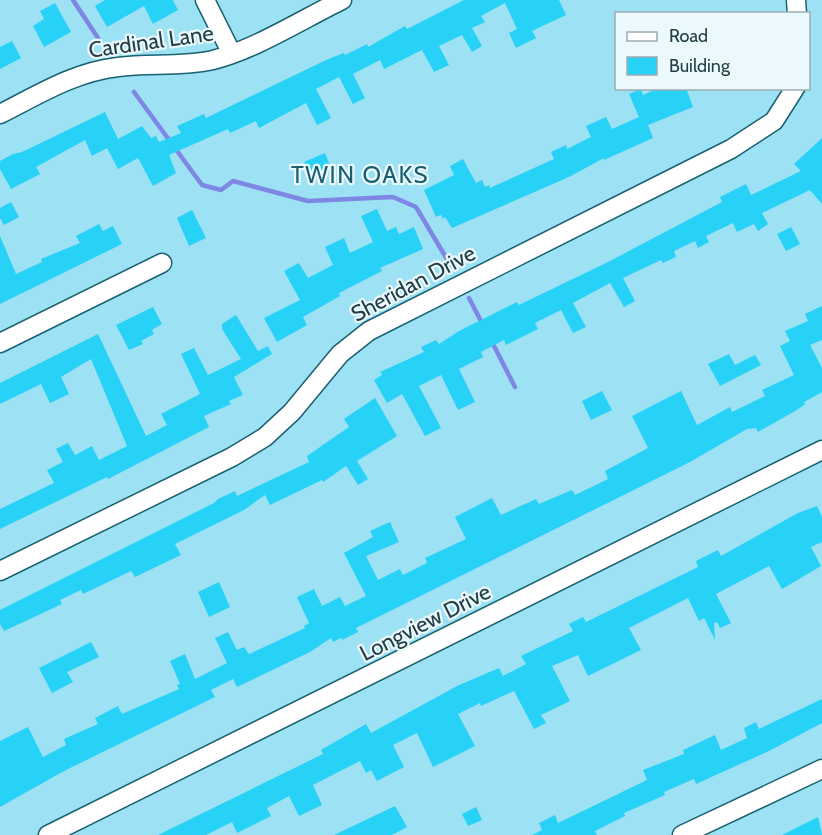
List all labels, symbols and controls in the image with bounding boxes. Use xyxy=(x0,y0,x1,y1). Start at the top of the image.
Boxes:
legend xyxy=(615,12,810,90)
street label: Cardinal Lane xyxy=(87,19,215,64)
text: Road xyxy=(669,25,708,47)
text: Building xyxy=(669,55,731,77)
district label: TWIN OAKS xyxy=(291,160,429,189)
street label: Sheridan Drive xyxy=(346,239,480,327)
street label: Longview Drive xyxy=(355,578,495,667)

